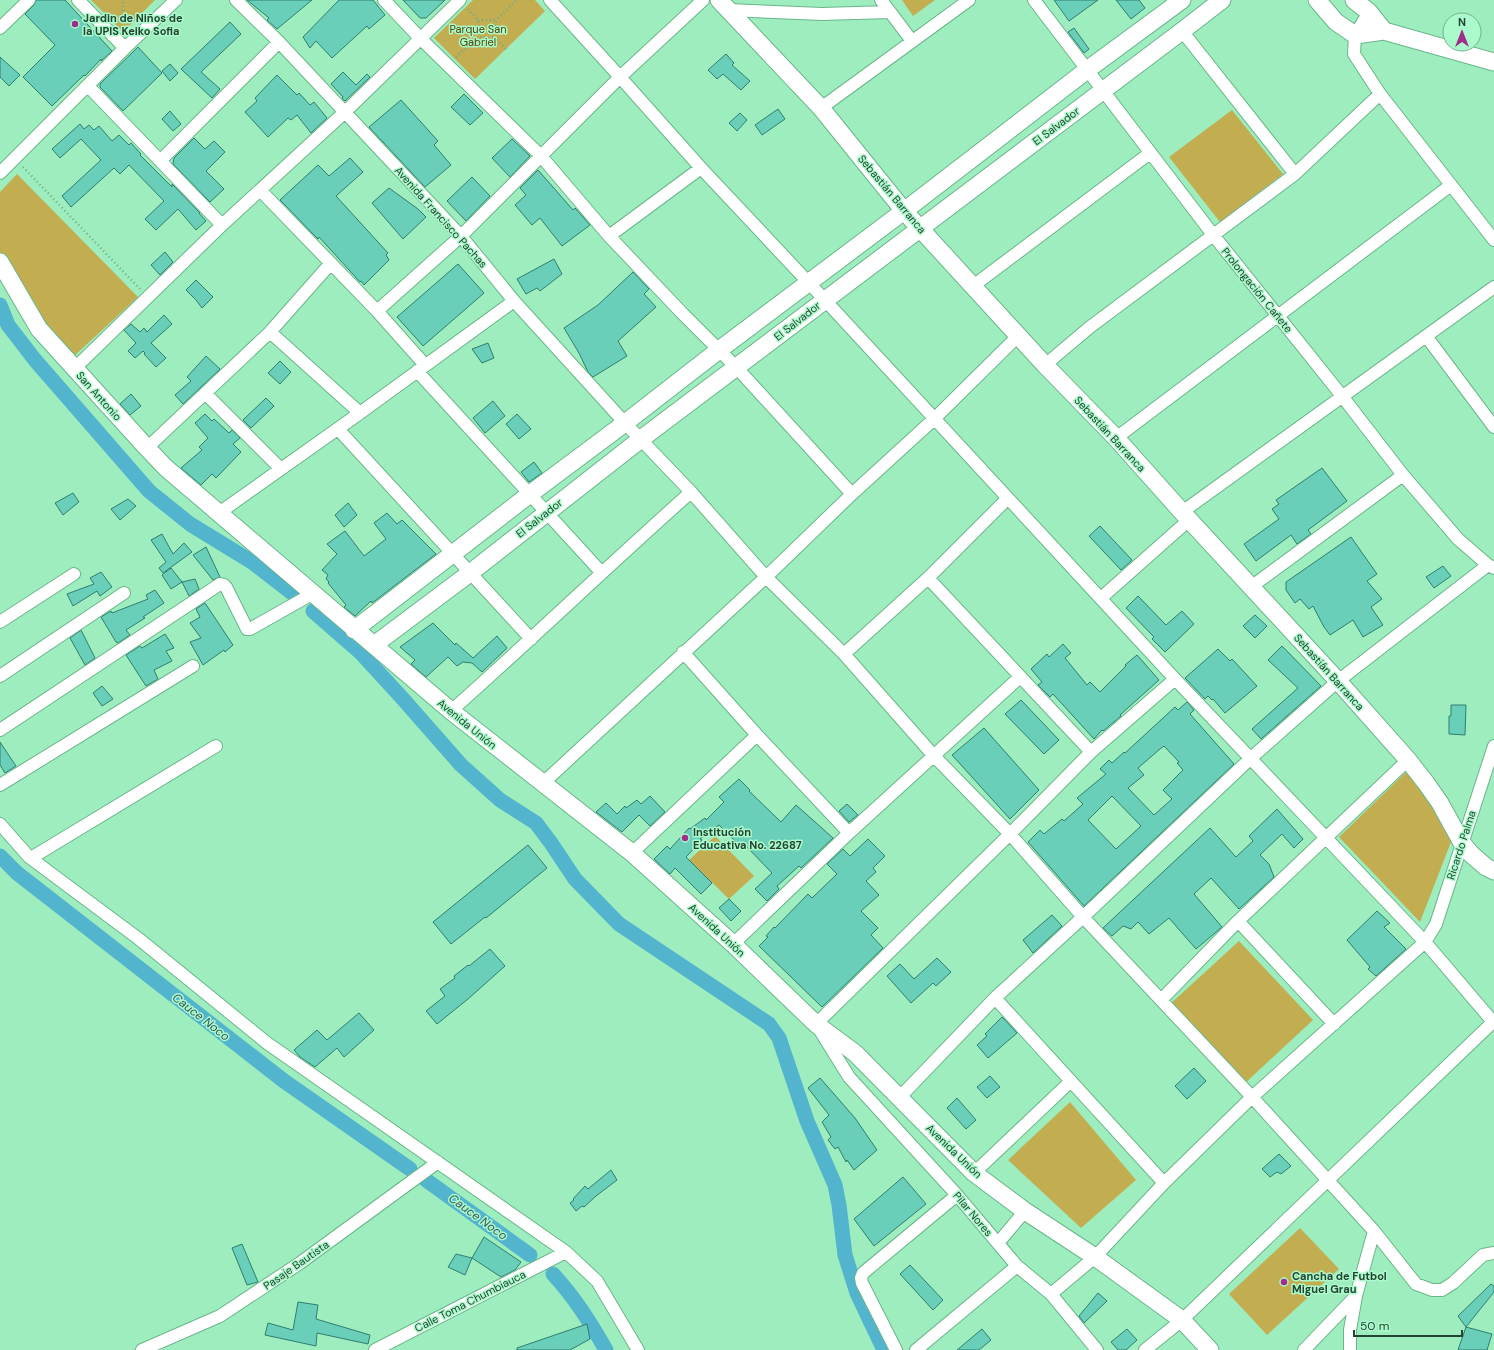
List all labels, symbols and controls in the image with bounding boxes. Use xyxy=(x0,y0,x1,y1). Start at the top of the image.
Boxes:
place label: Jardin de Niños de la UPIS Keiko Sofia xyxy=(83,11,183,38)
north arrow xyxy=(1442,12,1482,52)
text: N xyxy=(1458,15,1466,29)
marker: Jardin de Niños de la UPIS Keiko Sofia xyxy=(70,19,80,29)
park label: Parque San Gabriel xyxy=(449,22,507,49)
street label: El Salvador xyxy=(1030,104,1082,148)
street label: Sebastián Barranca xyxy=(855,152,929,236)
street label: Avenida Francisco Pachas xyxy=(392,163,490,271)
street label: Prolongación Cañete xyxy=(1218,245,1296,335)
street label: El Salvador xyxy=(771,298,823,344)
street label: San Antonio xyxy=(73,369,125,423)
street label: Sebastián Barranca xyxy=(1071,393,1149,475)
street label: El Salvador xyxy=(513,495,565,541)
street label: Sebastián Barranca xyxy=(1291,631,1367,713)
street label: Avenida Unión xyxy=(435,696,499,752)
street label: Ricardo Palma xyxy=(1443,809,1479,881)
place label: Institución Educativa No. 22687 xyxy=(693,825,802,852)
marker: Institución Educativa No. 22687 xyxy=(680,833,690,843)
street label: Avenida Unión xyxy=(686,900,748,960)
water label: Cauce Noco xyxy=(169,990,233,1044)
street label: Avenida Unión xyxy=(923,1121,985,1181)
street label: Pilar Nores xyxy=(950,1189,996,1239)
water label: Cauce Noco xyxy=(445,1190,511,1244)
street label: Pasaje Bautista xyxy=(260,1237,332,1293)
street label: Calle Toma Chumbiauca xyxy=(412,1267,528,1335)
place label: Cancha de Futbol Miguel Grau xyxy=(1292,1269,1387,1296)
marker: Cancha de Futbol Miguel Grau xyxy=(1279,1277,1289,1287)
scale bar xyxy=(1354,1312,1462,1338)
text: 50 m xyxy=(1360,1318,1389,1334)

